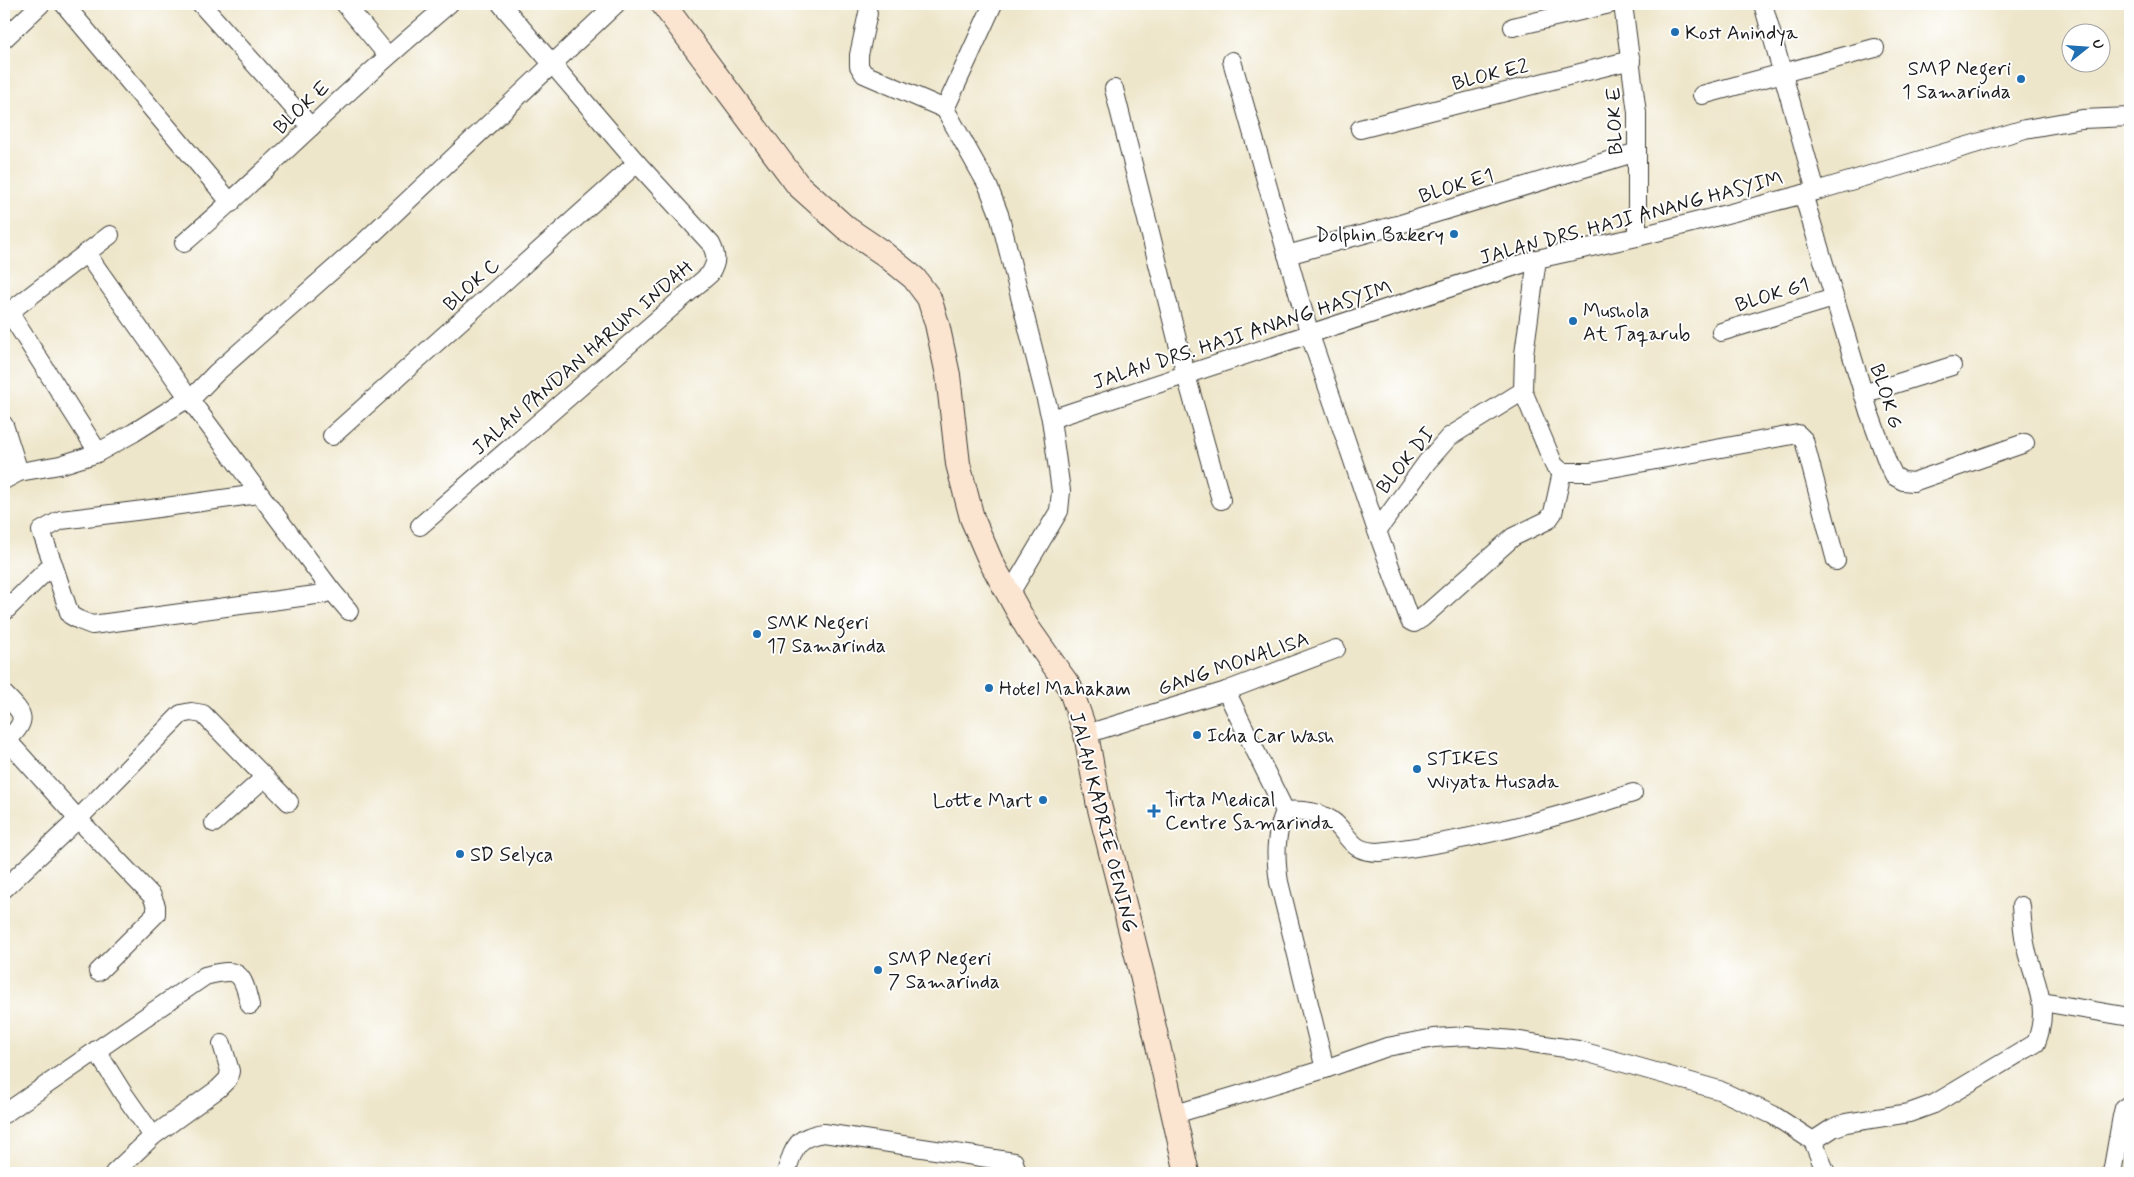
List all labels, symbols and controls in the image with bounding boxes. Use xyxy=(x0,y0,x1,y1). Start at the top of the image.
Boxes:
place label: Kost Anindya xyxy=(1685,20,1799,47)
north arrow xyxy=(2062,22,2112,72)
marker: Kost Anindya xyxy=(1669,26,1681,38)
text: U xyxy=(2088,38,2107,51)
street label: BLOK E2 xyxy=(1449,53,1531,98)
place label: SMP Negeri 1 Samarinda xyxy=(1902,56,2011,106)
marker: SMP Negeri 1 Samarinda xyxy=(2015,73,2027,85)
street label: BLOK E xyxy=(268,75,336,141)
street label: BLOK E xyxy=(1601,87,1630,155)
street label: BLOK E1 xyxy=(1416,162,1497,211)
street label: JALAN DRS. HAJI ANANG HASYIM xyxy=(1477,165,1786,272)
place label: Dolphin Bakery xyxy=(1316,222,1444,249)
marker: Dolphin Bakery xyxy=(1448,228,1460,240)
street label: BLOK C xyxy=(438,252,506,318)
street label: JALAN PANDAN HARUM INDAH xyxy=(467,254,699,462)
street label: BLOK G1 xyxy=(1732,271,1813,319)
street label: JALAN DRS. HAJI ANANG HASYIM xyxy=(1090,274,1395,397)
place label: Mushola At Taqarub xyxy=(1583,298,1690,348)
marker: Mushola At Taqarub xyxy=(1567,315,1579,327)
street label: BLOK G xyxy=(1862,361,1909,432)
street label: BLOK DI xyxy=(1371,421,1442,500)
place label: SMK Negeri 17 Samarinda xyxy=(767,610,886,660)
street label: GANG MONALISA xyxy=(1154,626,1313,703)
marker: SMK Negeri 17 Samarinda xyxy=(751,628,763,640)
place label: Hotel Mahakam xyxy=(999,676,1131,703)
marker: Hotel Mahakam xyxy=(983,682,995,694)
street label: JALAN KADRIE OENING xyxy=(1062,709,1143,935)
place label: Icha Car Wash xyxy=(1207,723,1334,750)
marker: Icha Car Wash xyxy=(1191,729,1203,741)
place label: STIKES Wiyata Husada xyxy=(1427,746,1560,796)
marker: STIKES Wiyata Husada xyxy=(1411,763,1423,775)
place label: Tirta Medical Centre Samarinda xyxy=(1165,787,1334,837)
place label: Lotte Mart xyxy=(933,788,1033,815)
marker: Lotte Mart xyxy=(1037,794,1049,806)
marker: Tirta Medical Centre Samarinda xyxy=(1147,804,1161,818)
place label: SD Selyca xyxy=(470,842,553,869)
marker: SD Selyca xyxy=(454,848,466,860)
place label: SMP Negeri 7 Samarinda xyxy=(888,946,1000,996)
marker: SMP Negeri 7 Samarinda xyxy=(872,964,884,976)

